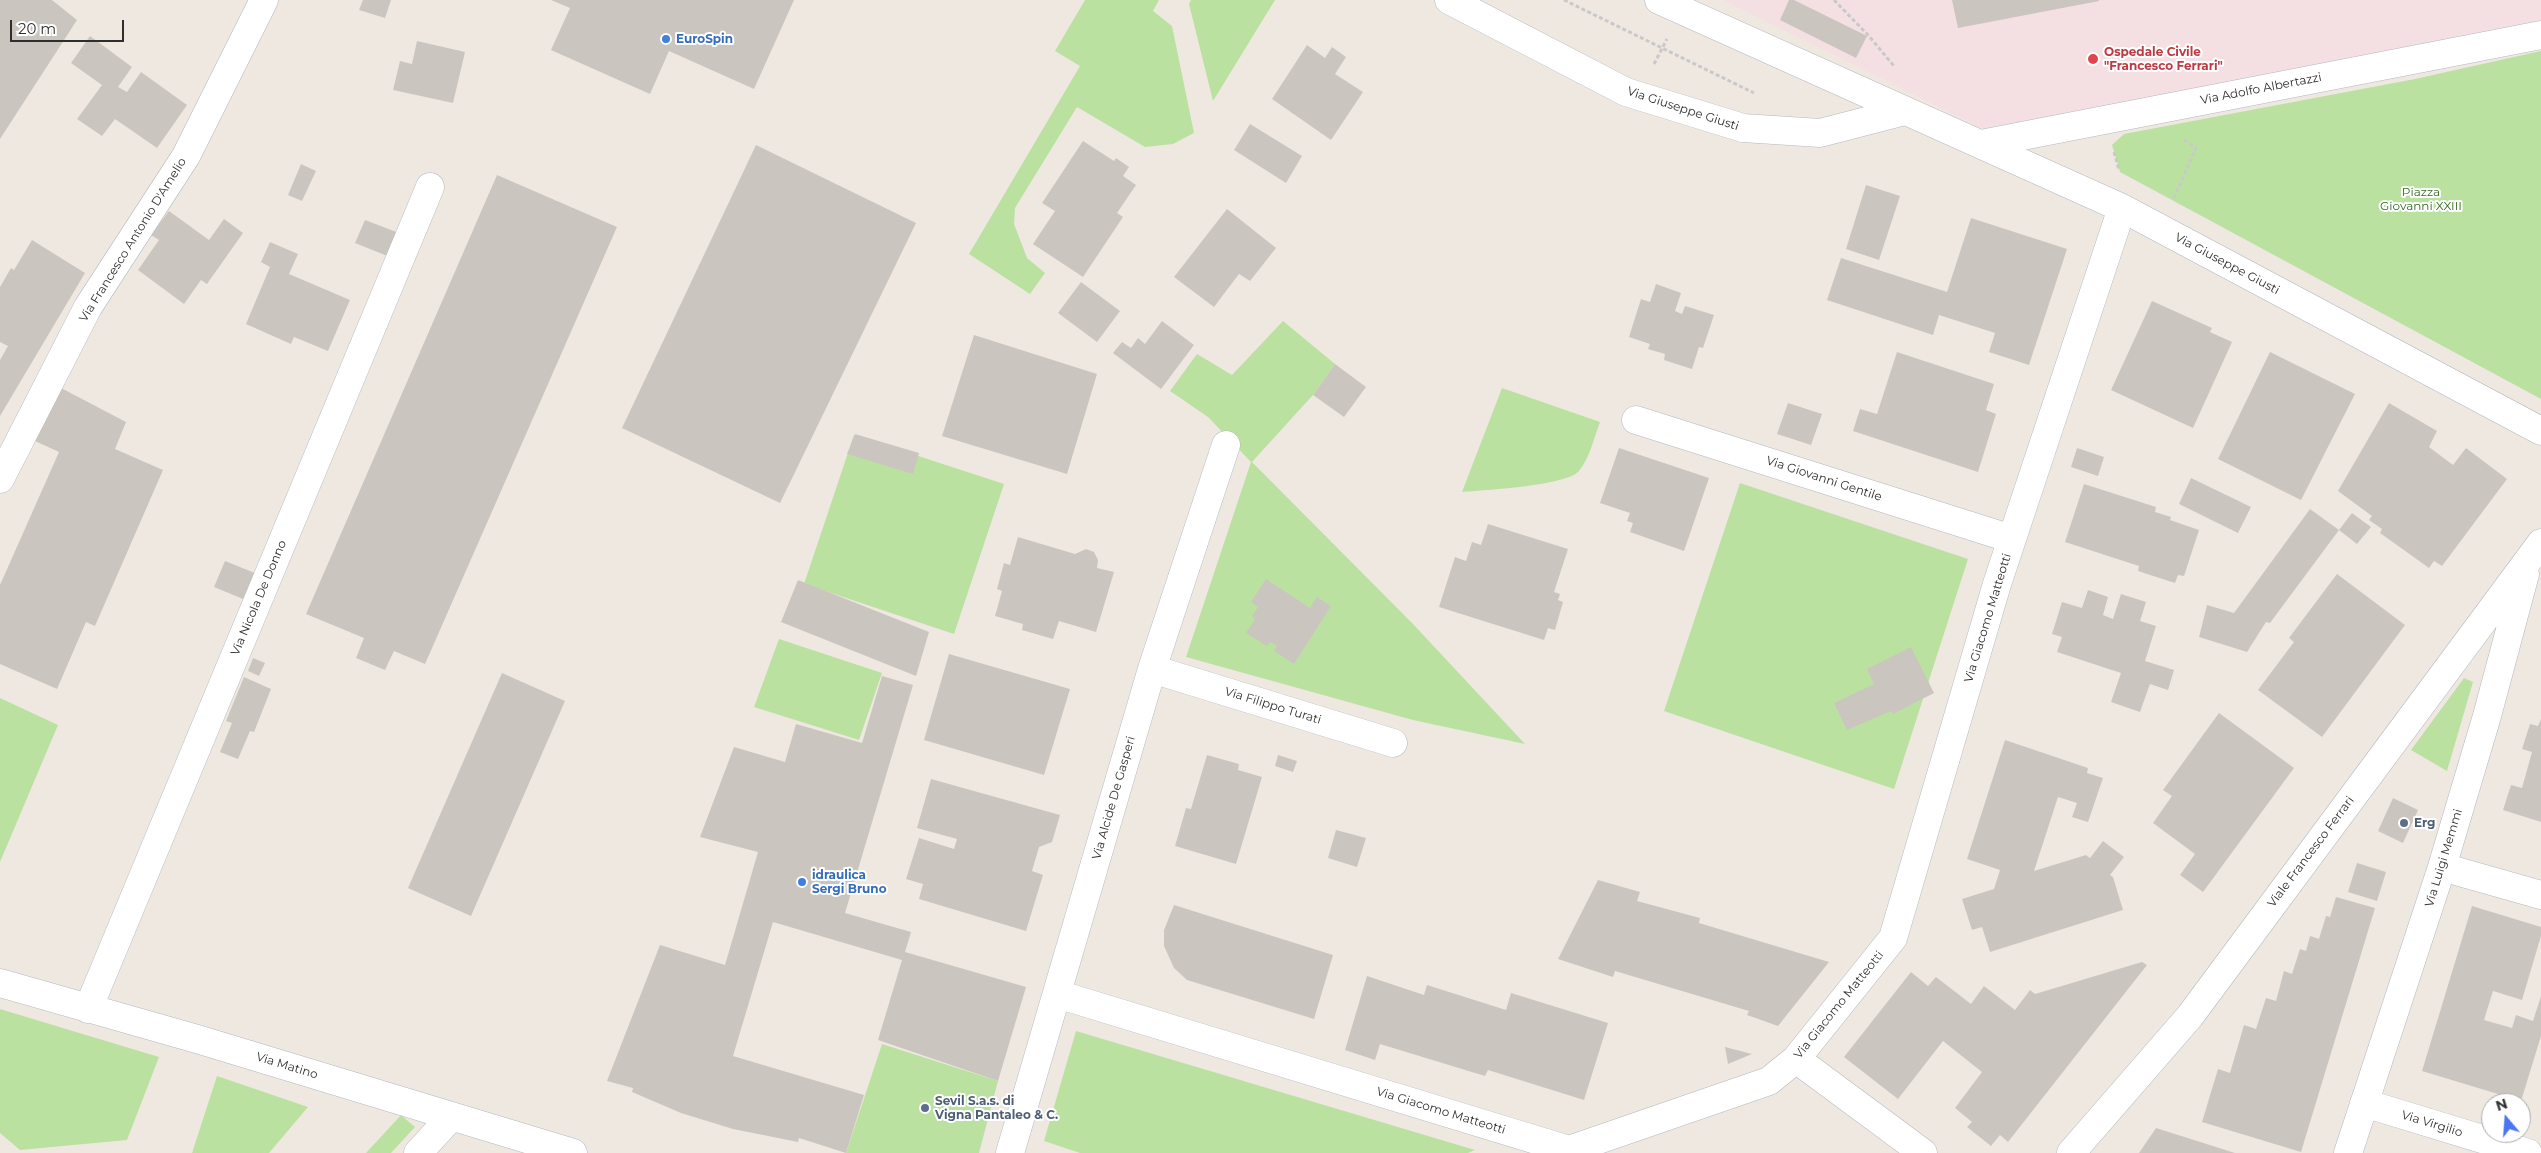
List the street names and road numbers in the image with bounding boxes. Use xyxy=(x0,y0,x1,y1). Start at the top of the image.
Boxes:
street label: Via Adolfo Albertazzi xyxy=(2199,70,2323,108)
street label: Via Giuseppe Giusti xyxy=(1625,84,1741,134)
street label: Via Francesco Antonio D'Amelio xyxy=(76,155,190,325)
street label: Via Giuseppe Giusti xyxy=(2172,230,2282,298)
street label: Via Giovanni Gentile xyxy=(1764,454,1884,504)
street label: Via Nicola De Donno xyxy=(228,538,290,658)
street label: Via Giacomo Matteotti xyxy=(1961,552,2015,684)
street label: Via Filippo Turati xyxy=(1223,684,1323,728)
street label: Via Alcide De Gasperi xyxy=(1089,735,1139,861)
street label: Viale Francesco Ferrari xyxy=(2265,794,2357,910)
street label: Via Luigi Memmi xyxy=(2422,807,2466,909)
street label: Via Giacomo Matteotti xyxy=(1791,948,1887,1062)
street label: Via Matino xyxy=(254,1050,320,1082)
street label: Via Giacomo Matteotti xyxy=(1375,1084,1507,1138)
street label: Via Virgilio xyxy=(2400,1108,2464,1140)

